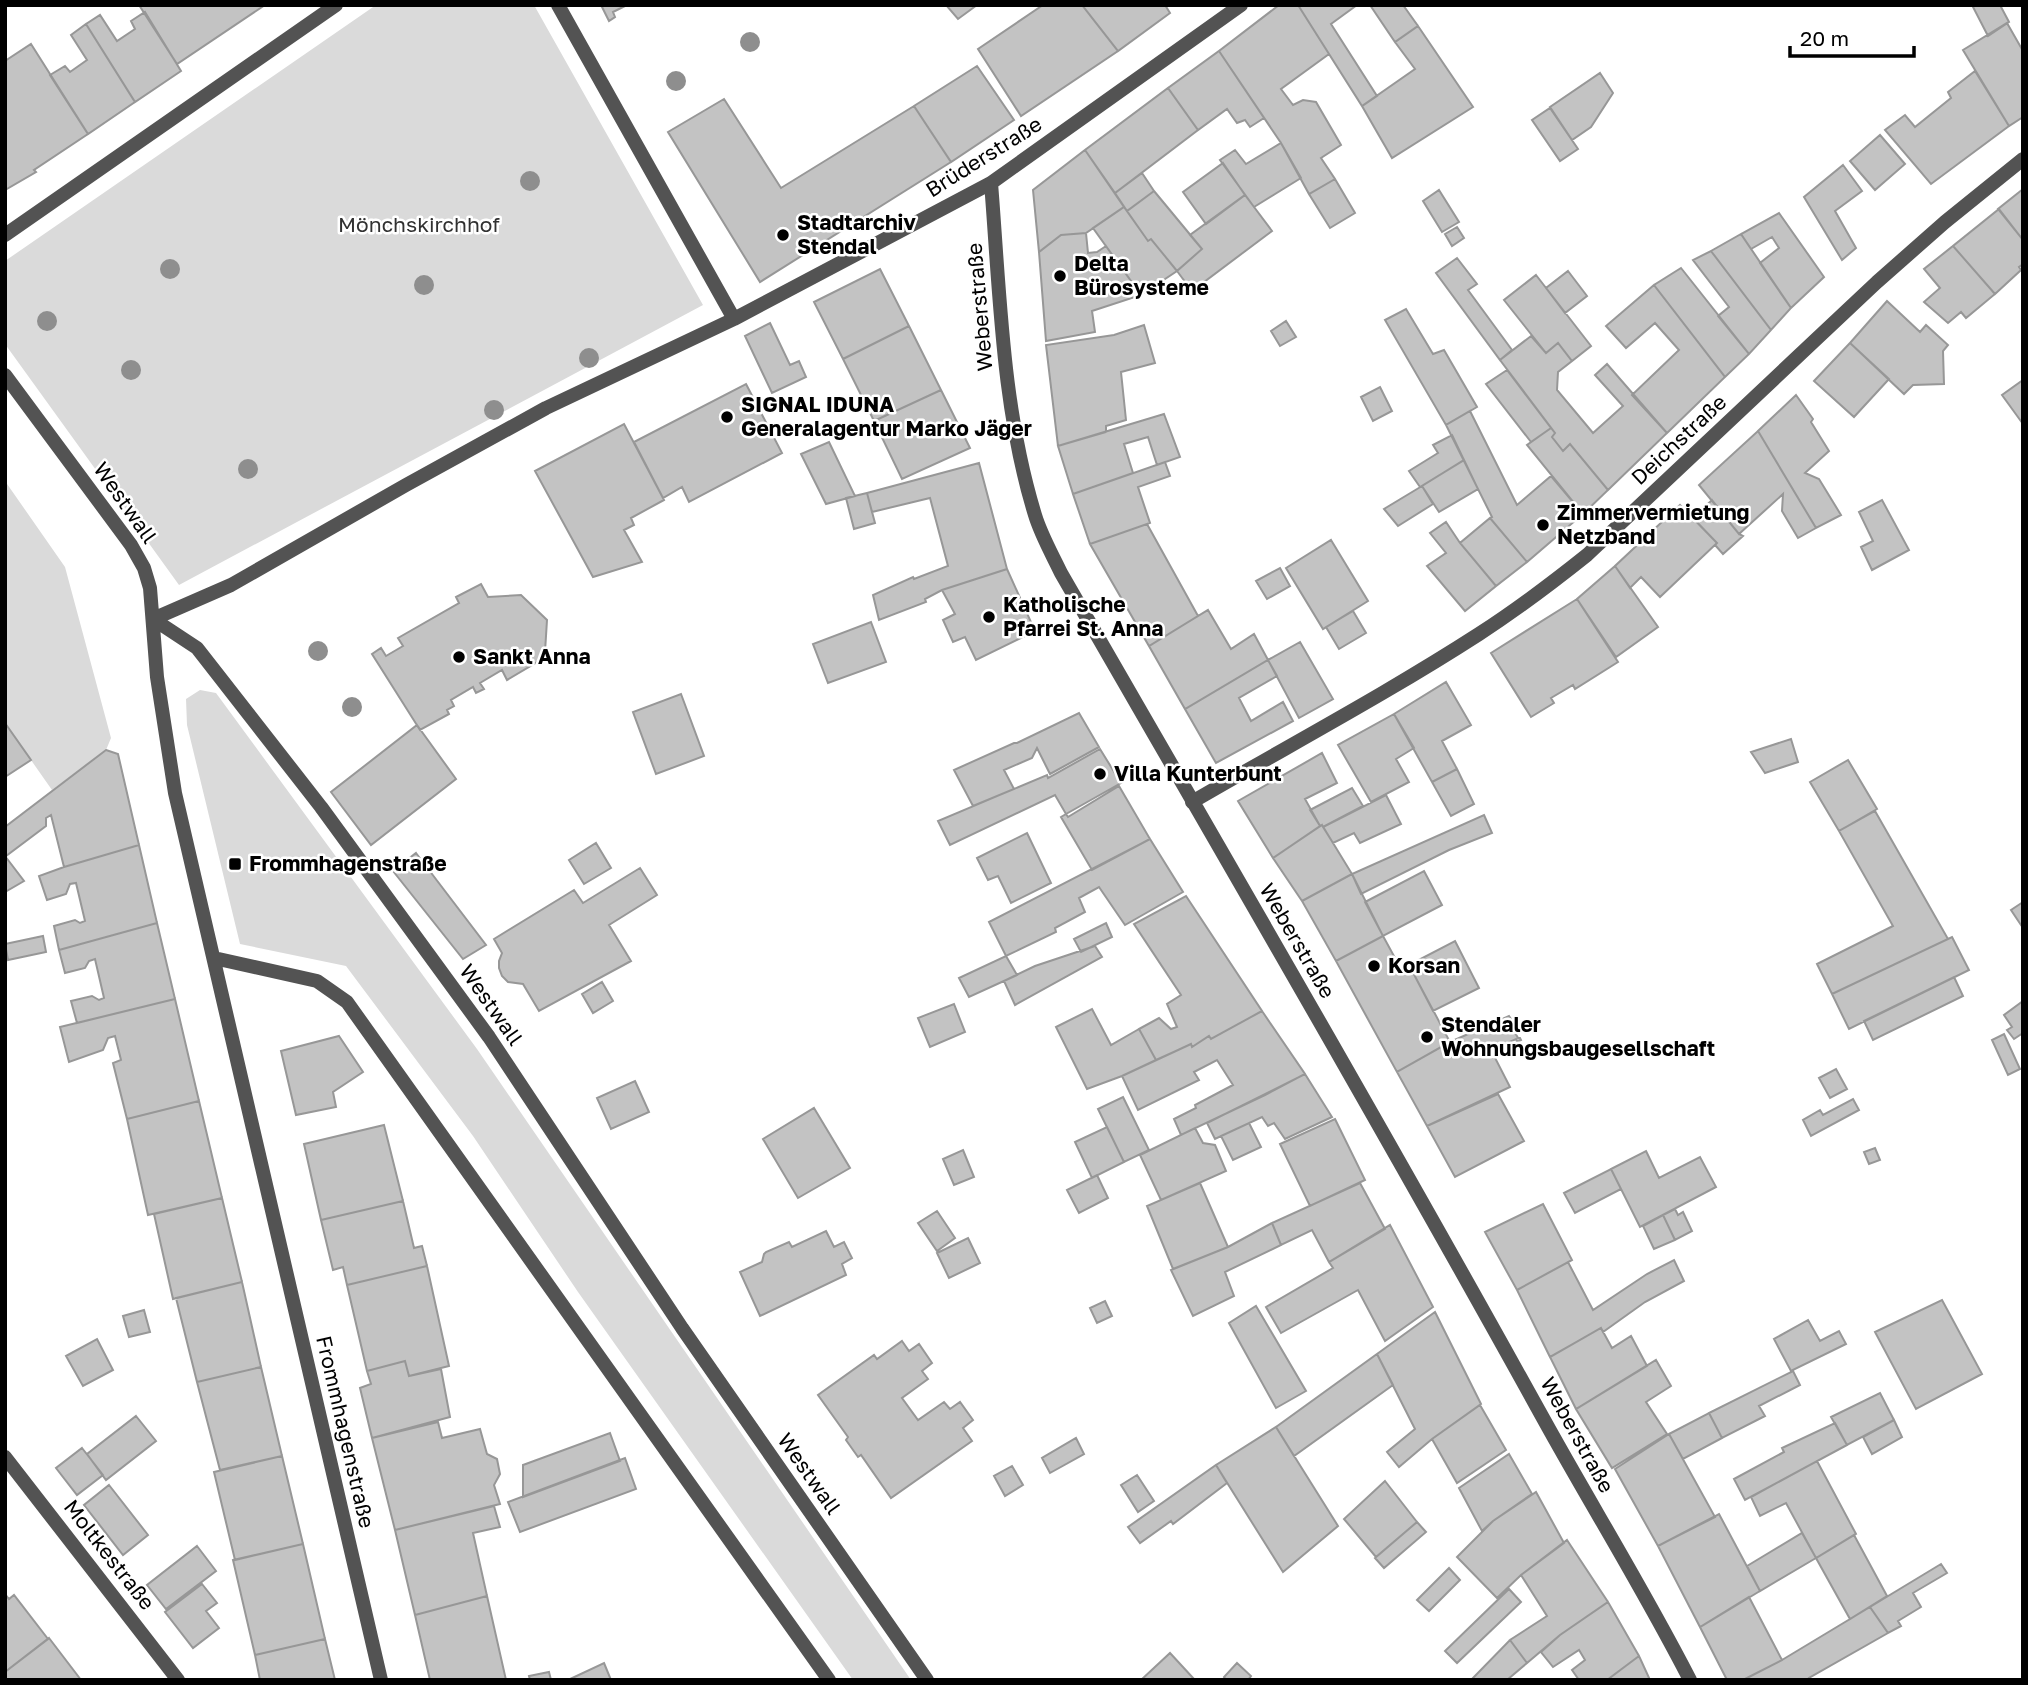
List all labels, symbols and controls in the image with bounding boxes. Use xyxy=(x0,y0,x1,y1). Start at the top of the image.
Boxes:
scale bar xyxy=(1790,14,1914,58)
text: 20 m xyxy=(1800,25,1849,51)
street label: Brüderstraße xyxy=(921,110,1046,202)
place label: Stadtarchiv Stendal xyxy=(797,209,916,259)
park label: Mönchskirchhof xyxy=(338,211,500,237)
marker: Stadtarchiv Stendal xyxy=(775,227,791,243)
street label: Weberstraße xyxy=(960,242,998,372)
place label: Delta Bürosysteme xyxy=(1074,250,1209,300)
marker: Delta Bürosysteme xyxy=(1052,268,1068,284)
street label: Deichstraße xyxy=(1625,389,1731,490)
place label: SIGNAL IDUNA Generalagentur Marko Jäger xyxy=(741,391,1032,441)
marker: SIGNAL IDUNA Generalagentur Marko Jäger xyxy=(719,409,735,425)
street label: Westwall xyxy=(88,457,163,548)
place label: Zimmervermietung Netzband xyxy=(1557,499,1750,549)
marker: Zimmervermietung Netzband xyxy=(1535,517,1551,533)
place label: Katholische Pfarrei St. Anna xyxy=(1003,591,1163,641)
marker: Katholische Pfarrei St. Anna xyxy=(981,609,997,625)
place label: Sankt Anna xyxy=(473,643,591,669)
marker: Sankt Anna xyxy=(451,649,467,665)
place label: Villa Kunterbunt xyxy=(1114,760,1282,786)
marker: Villa Kunterbunt xyxy=(1092,766,1108,782)
place label: Frommhagenstraße xyxy=(249,850,447,876)
marker: Frommhagenstraße xyxy=(227,856,243,872)
street label: Weberstraße xyxy=(1254,878,1341,1003)
place label: Korsan xyxy=(1388,952,1460,978)
marker: Korsan xyxy=(1366,958,1382,974)
street label: Westwall xyxy=(454,959,529,1050)
place label: Stendaler Wohnungsbaugesellschaft xyxy=(1441,1011,1715,1061)
marker: Stendaler Wohnungsbaugesellschaft xyxy=(1419,1029,1435,1045)
street label: Frommhagenstraße xyxy=(311,1333,381,1531)
street label: Weberstraße xyxy=(1535,1372,1620,1497)
street label: Westwall xyxy=(772,1428,847,1519)
street label: Moltkestraße xyxy=(59,1494,161,1615)

